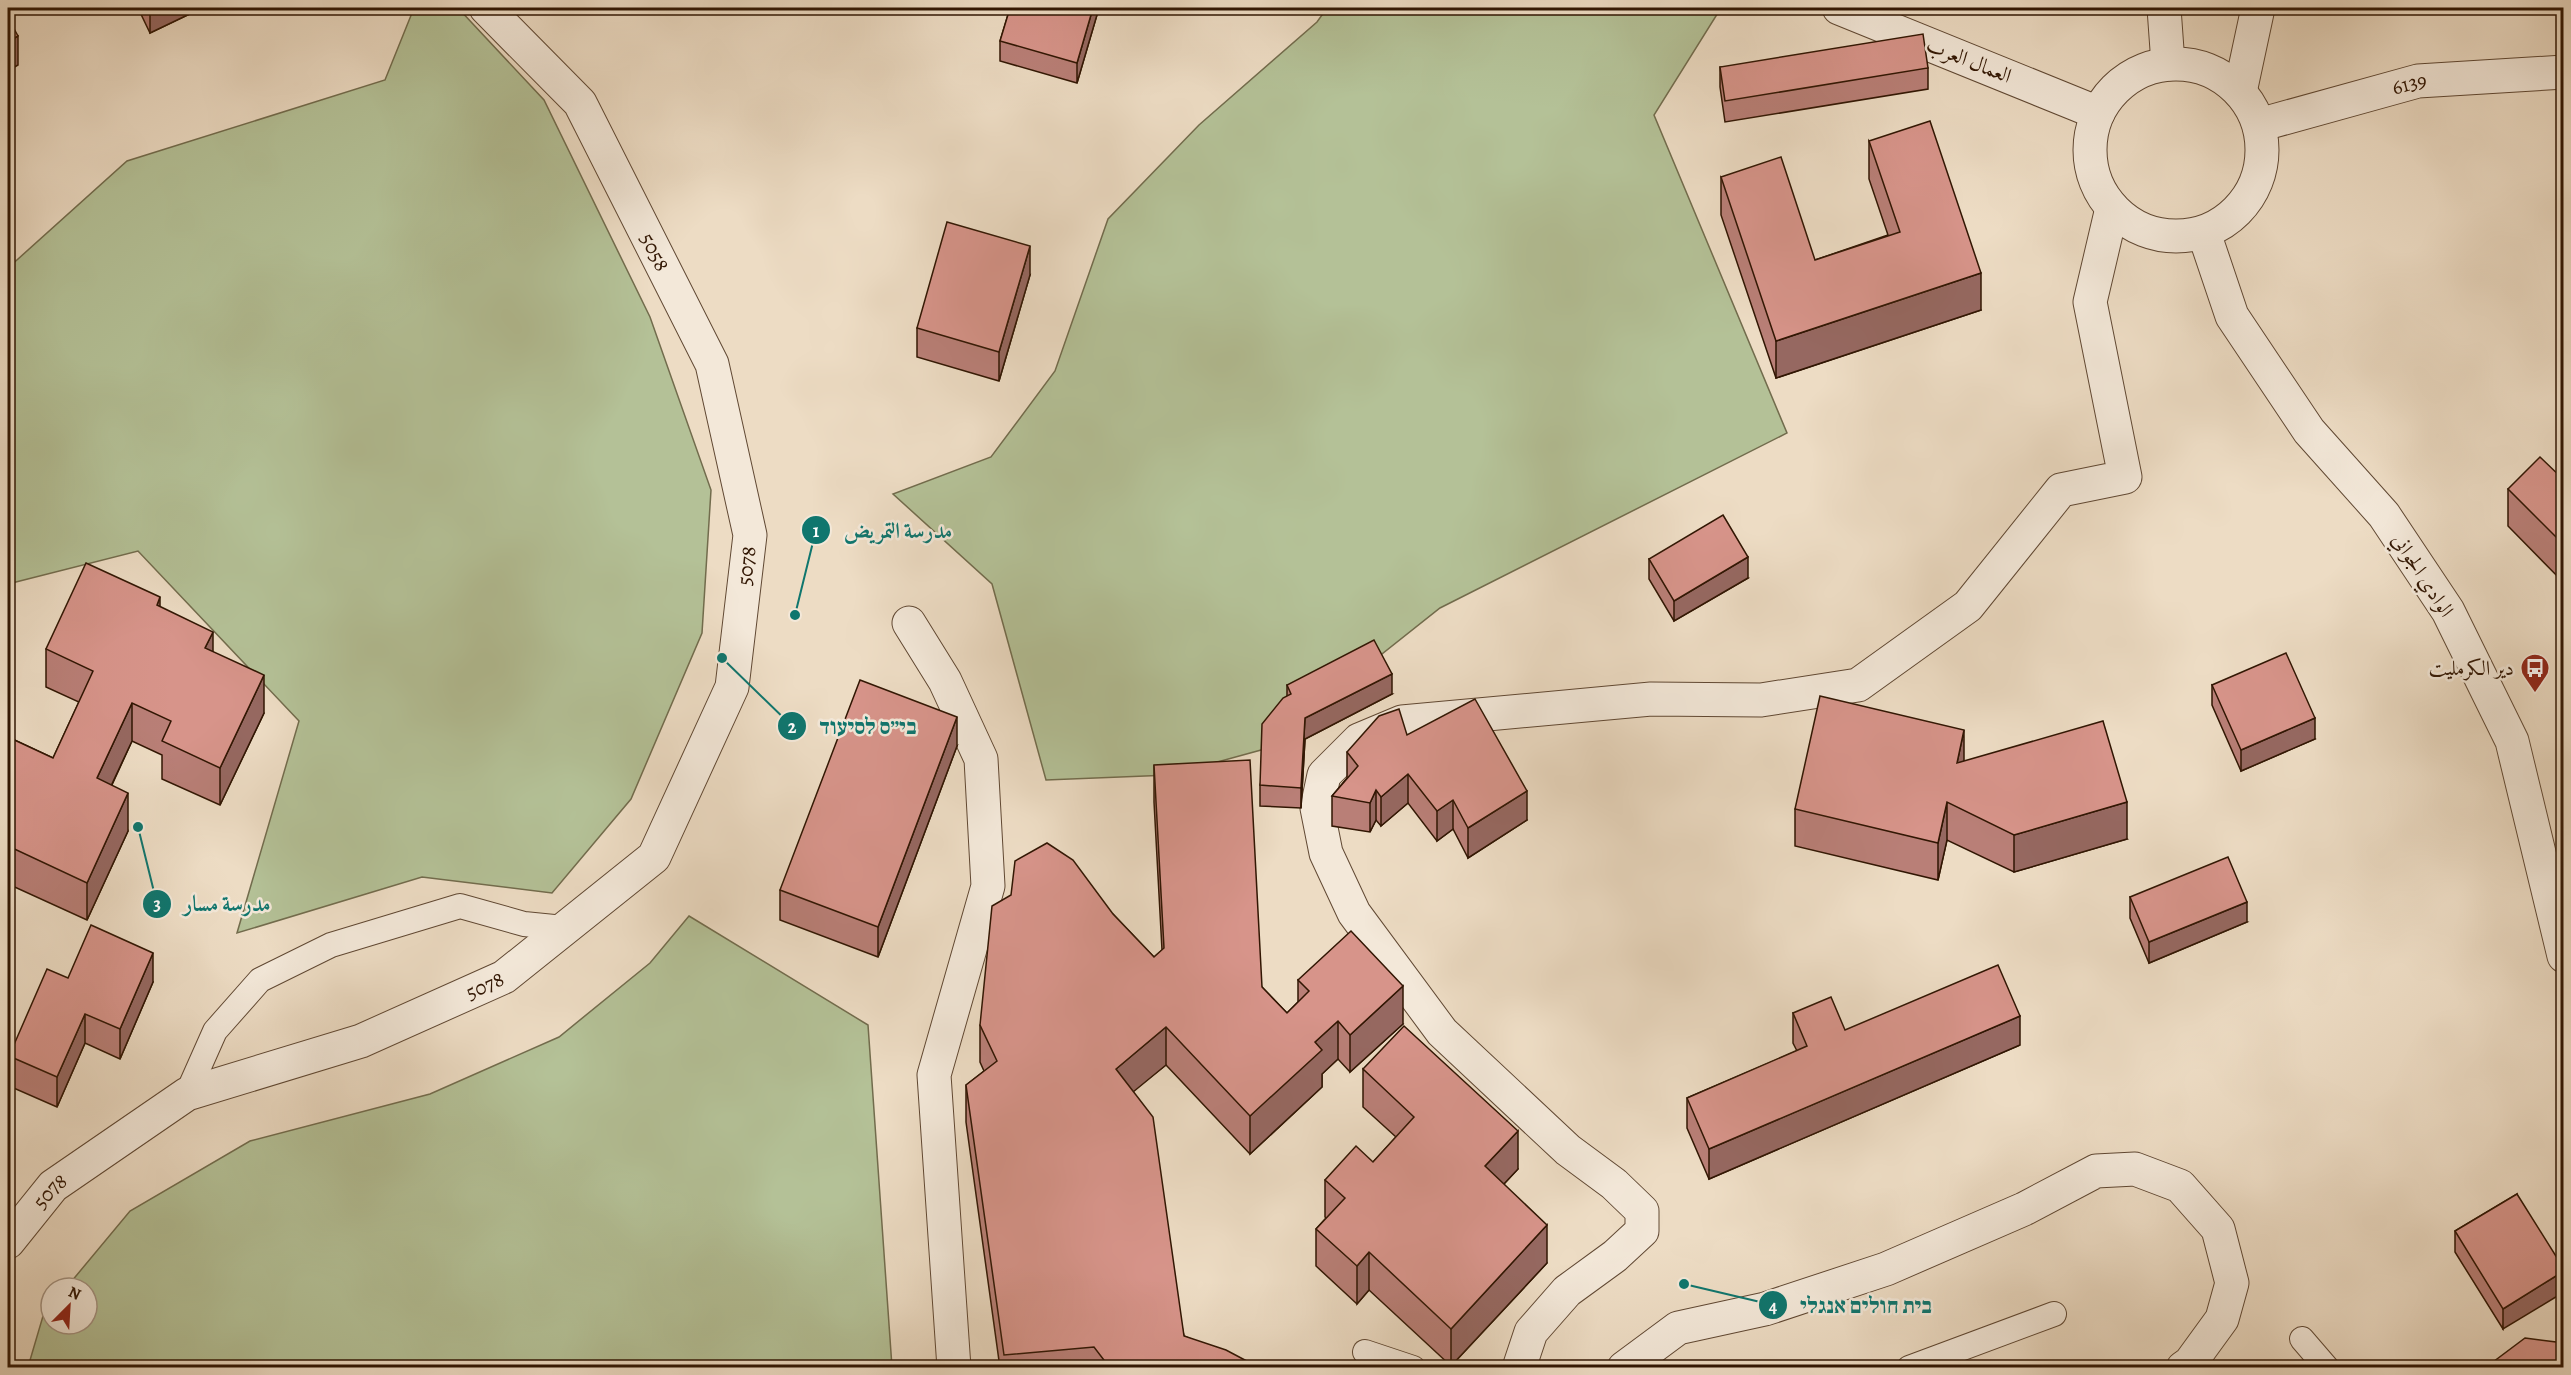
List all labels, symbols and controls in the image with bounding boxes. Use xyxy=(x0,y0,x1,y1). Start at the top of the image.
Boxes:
street label: العمال العرب xyxy=(1922,30,2016,90)
street label: 6139 xyxy=(2389,66,2427,102)
street label: 5058 xyxy=(634,228,676,276)
callout: مدرسة التمريض xyxy=(801,510,964,550)
text: مدرسة التمريض xyxy=(844,516,952,546)
text: 1 xyxy=(813,519,820,543)
street label: الوادي الجواني xyxy=(2383,528,2461,624)
street label: 5078 xyxy=(730,545,763,587)
bus stop icon: دير الكرمليت xyxy=(2519,652,2551,694)
place label: دير الكرمليت xyxy=(2428,654,2514,682)
callout: בי״ס לסיעוד xyxy=(777,706,928,746)
text: בי״ס לסיעוד xyxy=(819,712,917,742)
text: 2 xyxy=(788,715,797,739)
callout: مدرسة مسار xyxy=(142,884,283,924)
text: مدرسة مسار xyxy=(180,889,271,919)
text: 3 xyxy=(153,892,161,916)
street label: 5078 xyxy=(461,965,509,1006)
street label: 5078 xyxy=(26,1167,72,1215)
north arrow xyxy=(39,1276,99,1336)
text: N xyxy=(65,1281,85,1306)
callout: בית חולים אנגלי xyxy=(1758,1285,1944,1325)
text: בית חולים אנגלי xyxy=(1800,1291,1932,1321)
text: 4 xyxy=(1769,1294,1778,1318)

